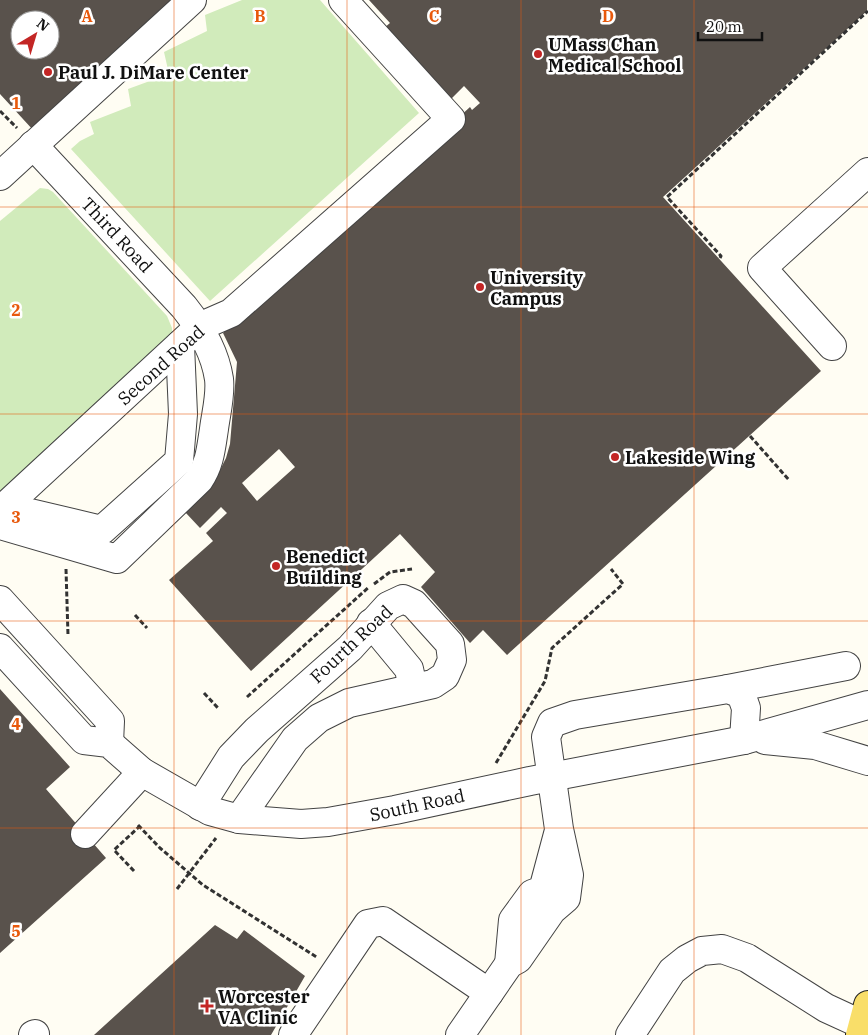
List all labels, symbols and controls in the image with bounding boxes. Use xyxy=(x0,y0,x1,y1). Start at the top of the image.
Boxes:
text: A xyxy=(81,6,93,26)
text: B xyxy=(254,6,266,26)
text: C xyxy=(429,6,439,26)
text: D xyxy=(602,6,614,26)
north arrow xyxy=(10,10,60,60)
scale bar xyxy=(698,10,762,42)
text: N xyxy=(33,14,53,35)
text: 20 m xyxy=(706,17,742,36)
place label: UMass Chan Medical School xyxy=(548,33,682,77)
marker: UMass Chan Medical School xyxy=(532,48,544,60)
place label: Paul J. DiMare Center xyxy=(58,61,249,84)
marker: Paul J. DiMare Center xyxy=(42,66,54,78)
text: 1 xyxy=(11,93,21,113)
street label: Third Road xyxy=(76,193,158,277)
place label: University Campus xyxy=(490,266,584,310)
marker: University Campus xyxy=(474,281,486,293)
text: 2 xyxy=(11,300,21,320)
street label: Second Road xyxy=(113,320,209,410)
place label: Lakeside Wing xyxy=(625,446,756,469)
marker: Lakeside Wing xyxy=(609,451,621,463)
text: 3 xyxy=(11,507,21,527)
place label: Benedict Building xyxy=(286,545,365,589)
marker: Benedict Building xyxy=(270,560,282,572)
street label: Fourth Road xyxy=(305,600,397,688)
text: 4 xyxy=(11,714,21,734)
street label: South Road xyxy=(367,784,467,826)
text: 5 xyxy=(11,921,21,941)
place label: Worcester VA Clinic xyxy=(218,985,310,1029)
marker: Worcester VA Clinic xyxy=(200,999,214,1013)

